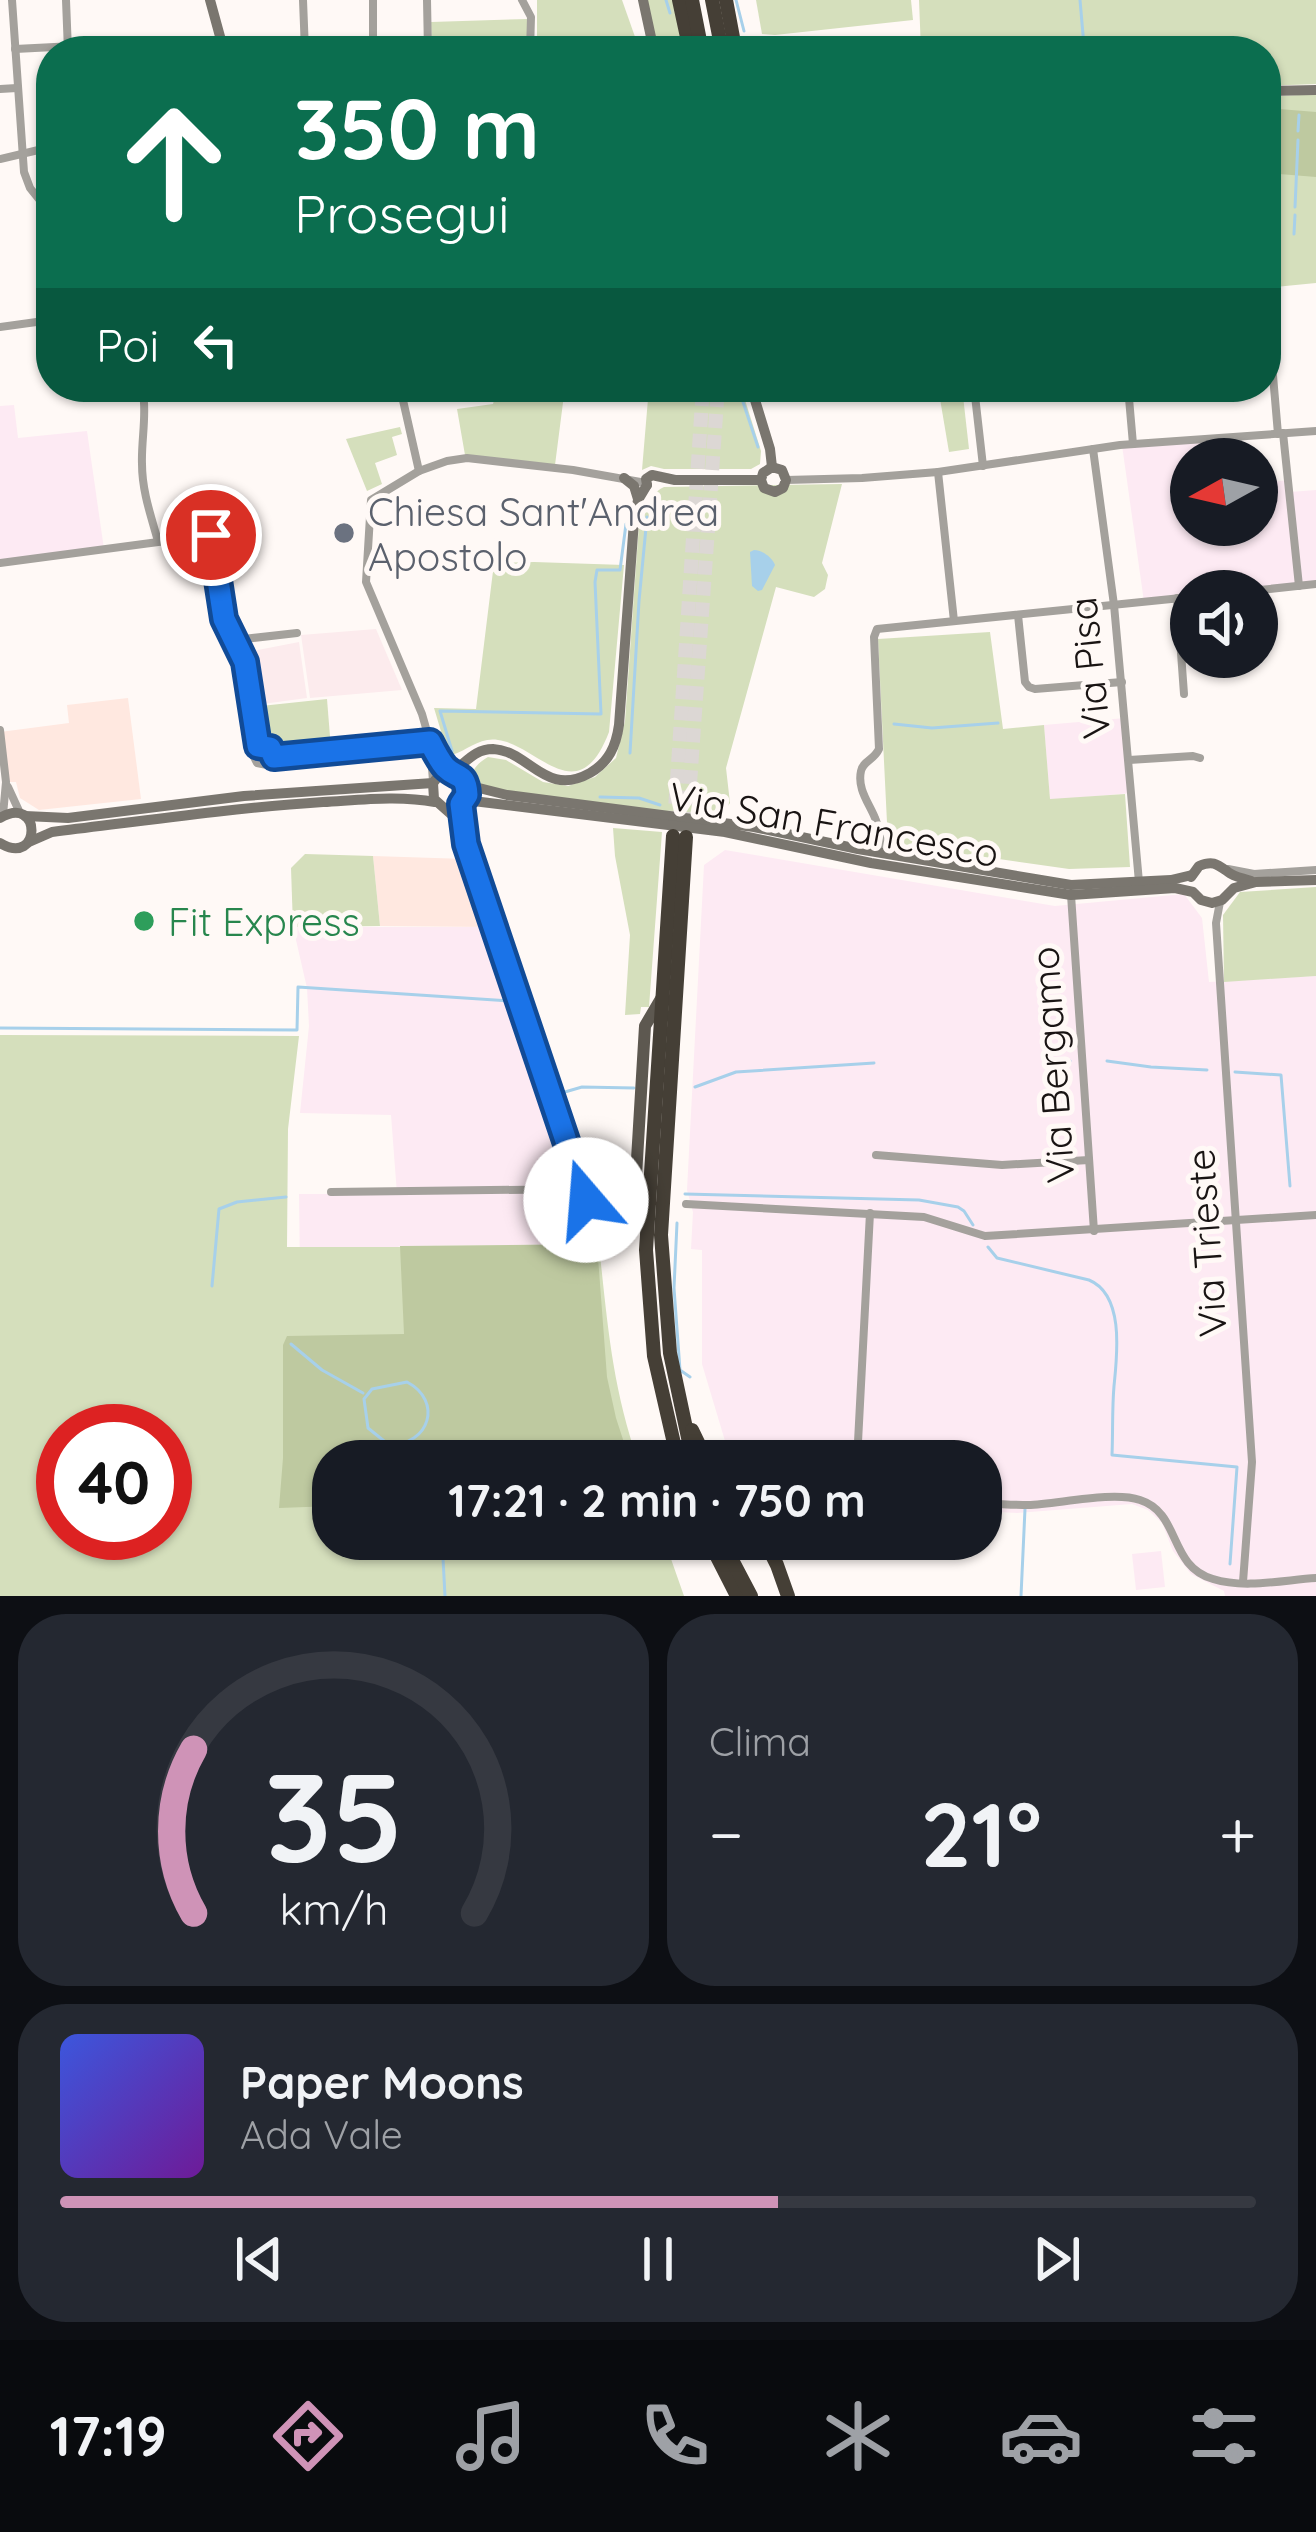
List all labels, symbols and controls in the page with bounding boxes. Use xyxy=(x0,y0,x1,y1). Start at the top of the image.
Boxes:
text: 350 m xyxy=(294,75,540,180)
icon: ahead xyxy=(96,84,252,240)
text: Prosegui xyxy=(294,179,510,247)
icon: left xyxy=(183,312,249,378)
text: Poi xyxy=(96,317,159,373)
north arrow xyxy=(1170,438,1278,546)
map controls xyxy=(1170,438,1278,678)
pin xyxy=(160,484,262,586)
place label: Chiesa Sant'Andrea Apostolo xyxy=(368,487,719,581)
icon: arrive xyxy=(178,502,244,568)
marker: Chiesa Sant'Andrea Apostolo xyxy=(331,520,357,546)
button: sound xyxy=(1170,570,1278,678)
street label: Via Pisa xyxy=(1057,595,1121,741)
street label: Via San Francesco xyxy=(665,771,1003,877)
place label: Fit Express xyxy=(168,897,360,946)
marker: Fit Express xyxy=(131,908,157,934)
street label: Via Bergamo xyxy=(1019,945,1085,1185)
position arrow xyxy=(523,1137,649,1263)
street label: Via Trieste xyxy=(1175,1147,1237,1339)
speed limit sign: 40 xyxy=(36,1404,192,1560)
text: 17:21 · 2 min · 750 m xyxy=(448,1472,866,1528)
text: Clima xyxy=(709,1717,811,1766)
text: 35 xyxy=(264,1737,403,1893)
text: 21° xyxy=(920,1777,1042,1890)
text: − xyxy=(709,1792,743,1875)
text: + xyxy=(1219,1792,1256,1875)
text: km/h xyxy=(279,1882,388,1936)
text: Paper Moons xyxy=(240,2054,524,2110)
text: Ada Vale xyxy=(240,2110,403,2159)
icon: previous xyxy=(226,2226,292,2292)
icon: pause xyxy=(625,2226,691,2292)
icon: next xyxy=(1024,2226,1090,2292)
icon: directions xyxy=(266,2394,350,2478)
icon: music xyxy=(449,2394,533,2478)
icon: phone xyxy=(633,2394,717,2478)
icon: climate xyxy=(816,2394,900,2478)
icon: car xyxy=(999,2394,1083,2478)
icon: filters xyxy=(1182,2394,1266,2478)
text: 17:19 xyxy=(50,2402,167,2470)

